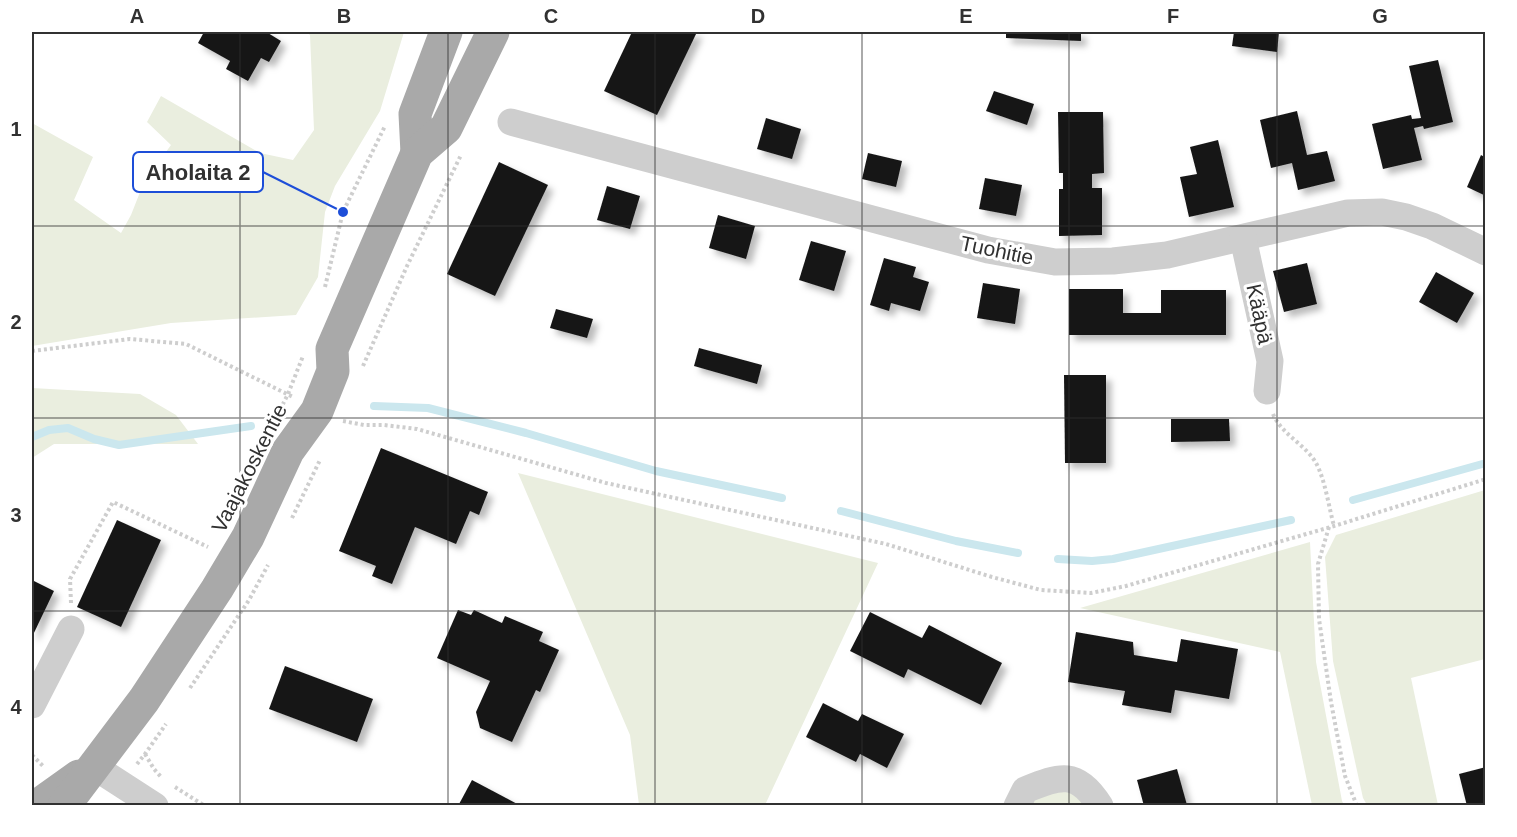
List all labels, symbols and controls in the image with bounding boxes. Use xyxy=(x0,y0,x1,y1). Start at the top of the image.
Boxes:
text: A xyxy=(130,5,144,27)
text: B xyxy=(337,5,351,27)
text: C xyxy=(544,5,558,27)
text: D xyxy=(751,5,765,27)
text: E xyxy=(959,5,973,27)
text: F xyxy=(1167,5,1179,27)
text: G xyxy=(1372,5,1388,27)
text: 1 xyxy=(10,118,22,140)
callout: Aholaita 2 xyxy=(133,152,263,192)
text: Aholaita 2 xyxy=(145,160,251,185)
street label: Tuohitie xyxy=(958,231,1036,269)
street label: Kääpä xyxy=(1242,282,1278,346)
text: 2 xyxy=(10,311,22,333)
street label: Vaajakoskentie xyxy=(207,400,291,536)
text: 3 xyxy=(10,504,22,526)
text: 4 xyxy=(10,696,22,718)

